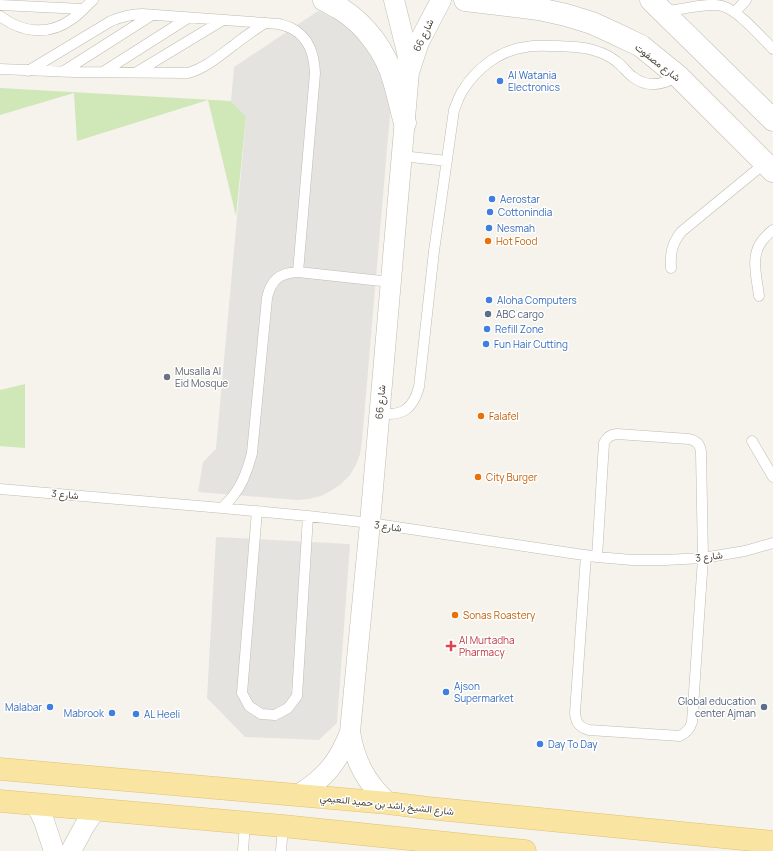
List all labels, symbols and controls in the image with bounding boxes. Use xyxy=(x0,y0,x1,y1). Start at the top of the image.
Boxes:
street label: شارع 66 xyxy=(409,16,437,54)
street label: شارع مصفوت xyxy=(632,40,684,84)
place label: Al Watania Electronics xyxy=(508,68,560,94)
marker: Al Watania Electronics xyxy=(495,76,505,86)
place label: Aerostar xyxy=(500,192,540,206)
marker: Aerostar xyxy=(487,194,497,204)
place label: Cottonindia xyxy=(498,205,552,219)
marker: Cottonindia xyxy=(485,207,495,217)
place label: Nesmah xyxy=(497,221,535,235)
marker: Nesmah xyxy=(484,223,494,233)
place label: Hot Food xyxy=(496,234,537,248)
marker: Hot Food xyxy=(483,236,493,246)
place label: Aloha Computers xyxy=(497,293,577,307)
marker: Aloha Computers xyxy=(484,295,494,305)
place label: ABC cargo xyxy=(496,307,544,321)
marker: ABC cargo xyxy=(483,309,493,319)
place label: Refill Zone xyxy=(495,322,544,336)
marker: Refill Zone xyxy=(482,324,492,334)
place label: Fun Hair Cutting xyxy=(494,337,568,351)
marker: Fun Hair Cutting xyxy=(481,339,491,349)
place label: Musalla Al Eid Mosque xyxy=(175,364,228,390)
marker: Musalla Al Eid Mosque xyxy=(162,372,172,382)
street label: شارع 66 xyxy=(372,384,388,420)
place label: Falafel xyxy=(489,409,519,423)
marker: Falafel xyxy=(476,411,486,421)
place label: City Burger xyxy=(486,470,538,484)
marker: City Burger xyxy=(473,472,483,482)
street label: شارع 3 xyxy=(51,486,79,502)
street label: شارع 3 xyxy=(373,517,403,535)
street label: شارع 3 xyxy=(694,547,724,565)
place label: Sonas Roastery xyxy=(463,608,536,622)
marker: Sonas Roastery xyxy=(450,610,460,620)
place label: Al Murtadha Pharmacy xyxy=(459,633,515,659)
marker: Al Murtadha Pharmacy xyxy=(446,641,456,651)
place label: Ajson Supermarket xyxy=(454,679,514,705)
marker: Ajson Supermarket xyxy=(441,687,451,697)
place label: Global education center Ajman xyxy=(678,694,756,720)
place label: Malabar xyxy=(5,700,42,714)
marker: Malabar xyxy=(45,702,55,712)
marker: Global education center Ajman xyxy=(759,702,769,712)
place label: Mabrook xyxy=(64,706,105,720)
place label: AL Heeli xyxy=(144,707,180,721)
marker: Mabrook xyxy=(107,708,117,718)
marker: AL Heeli xyxy=(131,709,141,719)
place label: Day To Day xyxy=(548,737,598,751)
marker: Day To Day xyxy=(535,739,545,749)
street label: شارع الشيخ راشد بن حميد النعيمي xyxy=(319,790,455,820)

